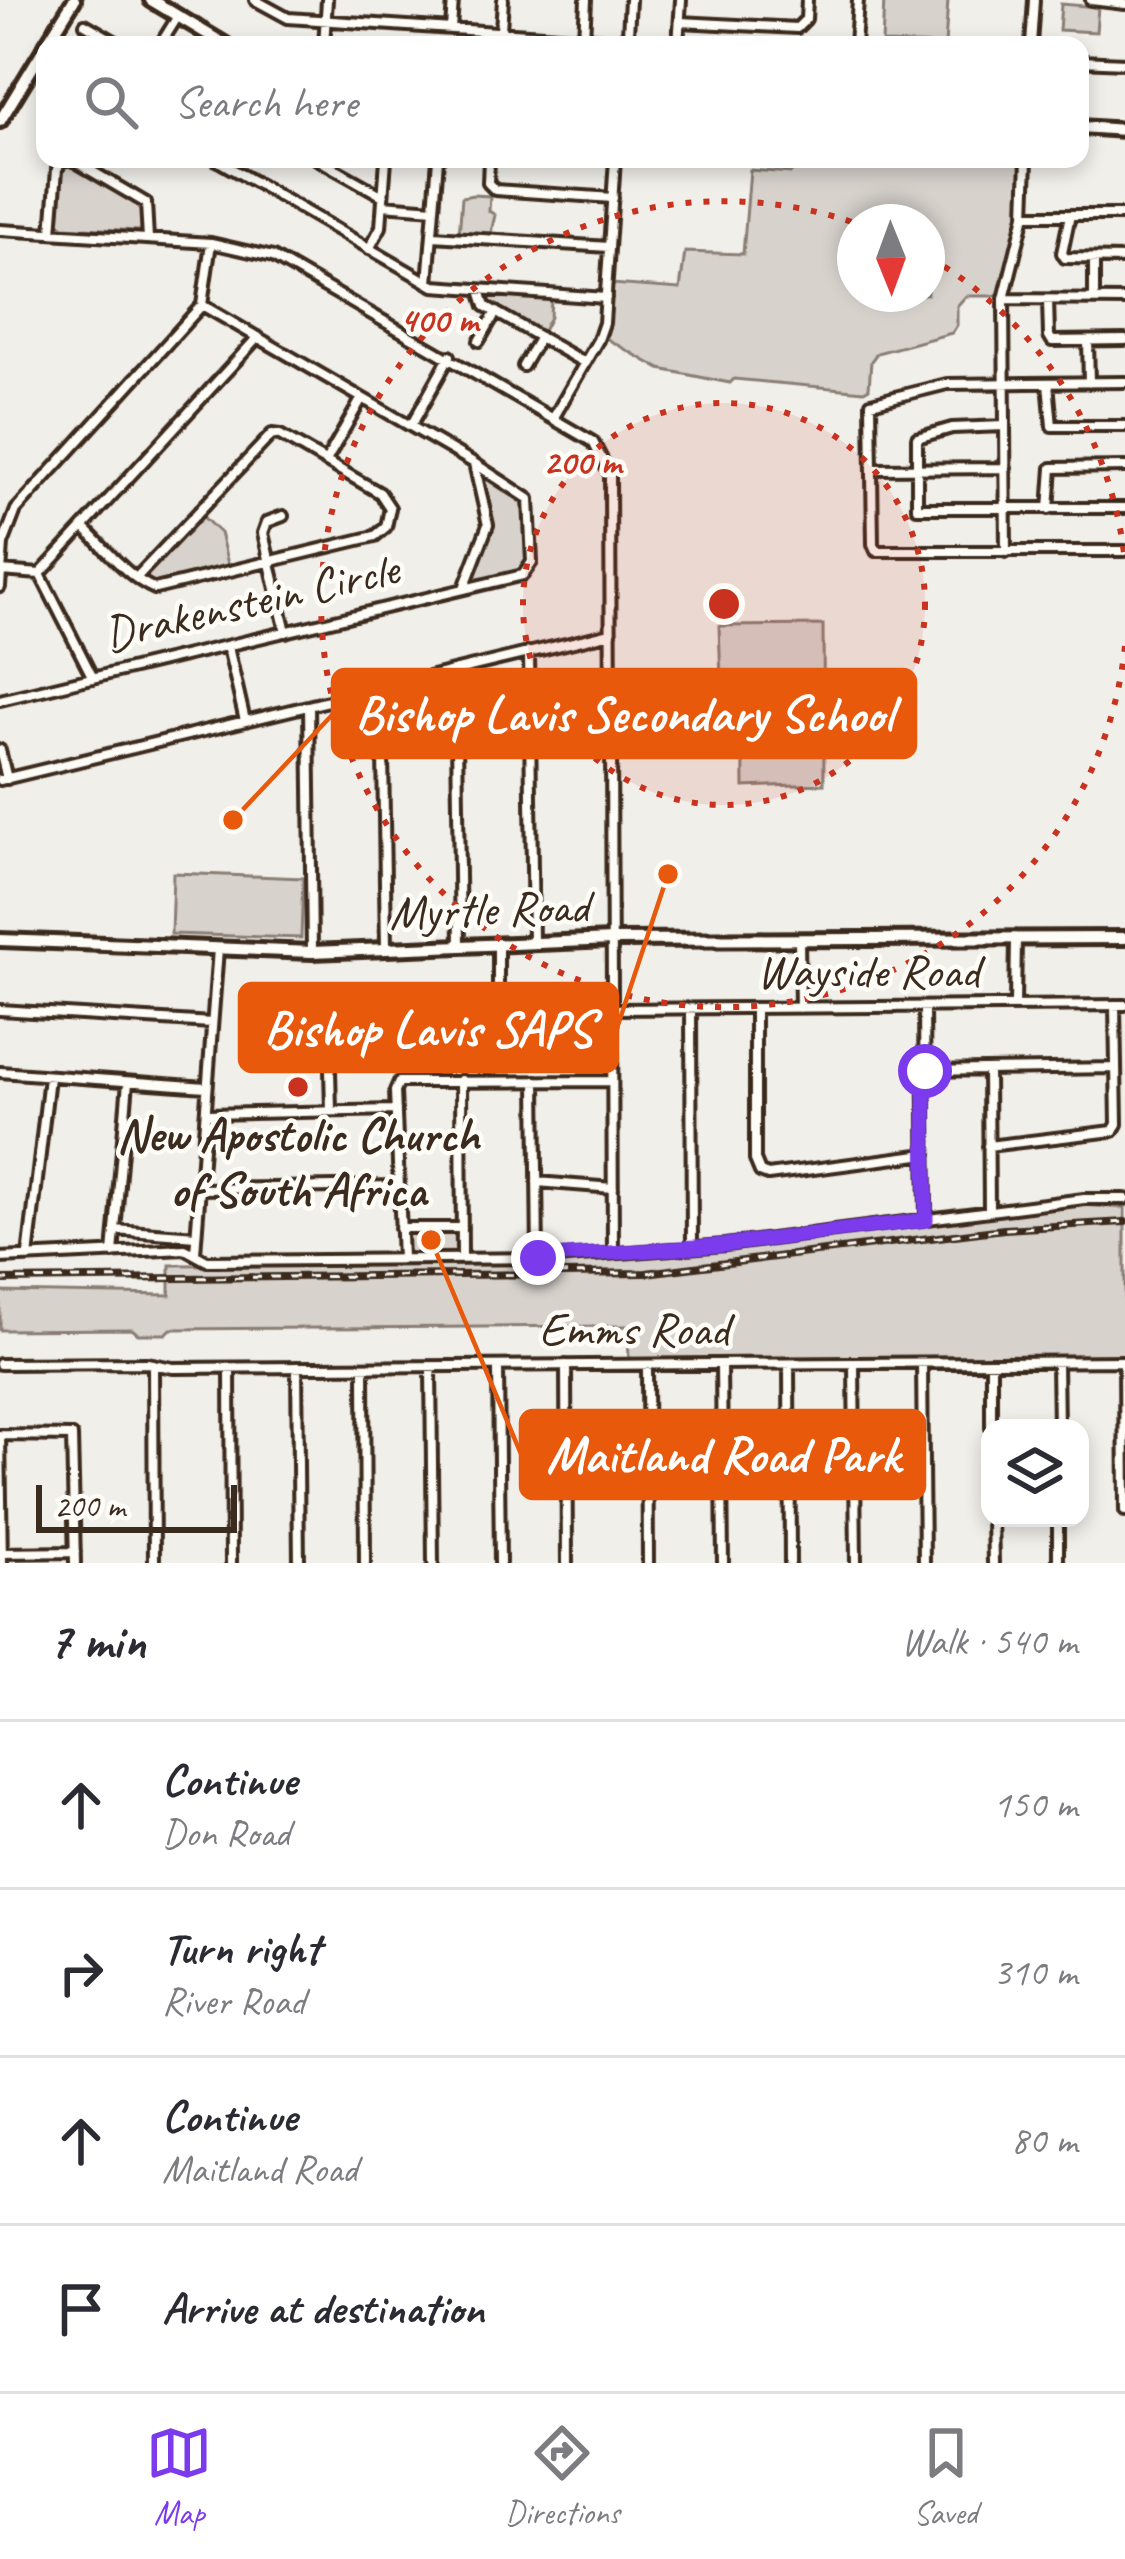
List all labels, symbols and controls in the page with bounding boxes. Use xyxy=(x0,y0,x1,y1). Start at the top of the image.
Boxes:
search box xyxy=(36,36,1089,168)
icon: search xyxy=(78,69,144,135)
text: Search here xyxy=(174,74,357,131)
north arrow xyxy=(837,204,945,312)
text: 400 m xyxy=(400,297,481,343)
text: 200 m xyxy=(543,439,624,485)
street label: Drakenstein Circle xyxy=(98,537,407,664)
centre of rings xyxy=(703,583,745,625)
callout: Bishop Lavis Secondary School xyxy=(333,670,915,757)
text: Bishop Lavis Secondary School xyxy=(355,682,903,746)
street label: Myrtle Road xyxy=(388,875,597,942)
street label: Wayside Road xyxy=(757,941,986,1001)
callout: Bishop Lavis SAPS xyxy=(240,984,617,1071)
text: Bishop Lavis SAPS xyxy=(264,997,603,1061)
route start xyxy=(898,1044,952,1098)
marker: New Apostolic Church of South Africa xyxy=(285,1074,311,1100)
place label: New Apostolic Church of South Africa xyxy=(117,1105,481,1220)
route end xyxy=(511,1231,565,1285)
street label: Emms Road xyxy=(539,1299,736,1359)
callout: Maitland Road Park xyxy=(521,1411,924,1498)
map controls xyxy=(981,1419,1089,1527)
button: layers xyxy=(981,1419,1089,1527)
text: Maitland Road Park xyxy=(546,1423,905,1487)
scale bar xyxy=(36,1479,237,1532)
text: 200 m xyxy=(54,1485,125,1527)
text: 7 min xyxy=(48,1609,146,1673)
text: Walk · 540 m xyxy=(901,1617,1077,1666)
text: Continue xyxy=(162,1752,296,1809)
icon: ahead xyxy=(48,1772,114,1838)
text: 150 m xyxy=(993,1780,1077,1829)
text: Don Road xyxy=(162,1809,290,1858)
text: Turn right xyxy=(162,1920,320,1977)
icon: right xyxy=(48,1940,114,2006)
text: 310 m xyxy=(993,1948,1077,1997)
text: River Road xyxy=(162,1977,305,2026)
text: Continue xyxy=(162,2088,296,2145)
icon: ahead xyxy=(48,2108,114,2174)
text: 80 m xyxy=(1011,2116,1077,2165)
text: Maitland Road xyxy=(162,2145,358,2194)
icon: arrive xyxy=(48,2276,114,2342)
text: Arrive at destination xyxy=(162,2280,484,2337)
tab: Map xyxy=(146,2420,212,2534)
tab: Directions xyxy=(505,2420,620,2534)
tab: Saved xyxy=(913,2420,979,2534)

